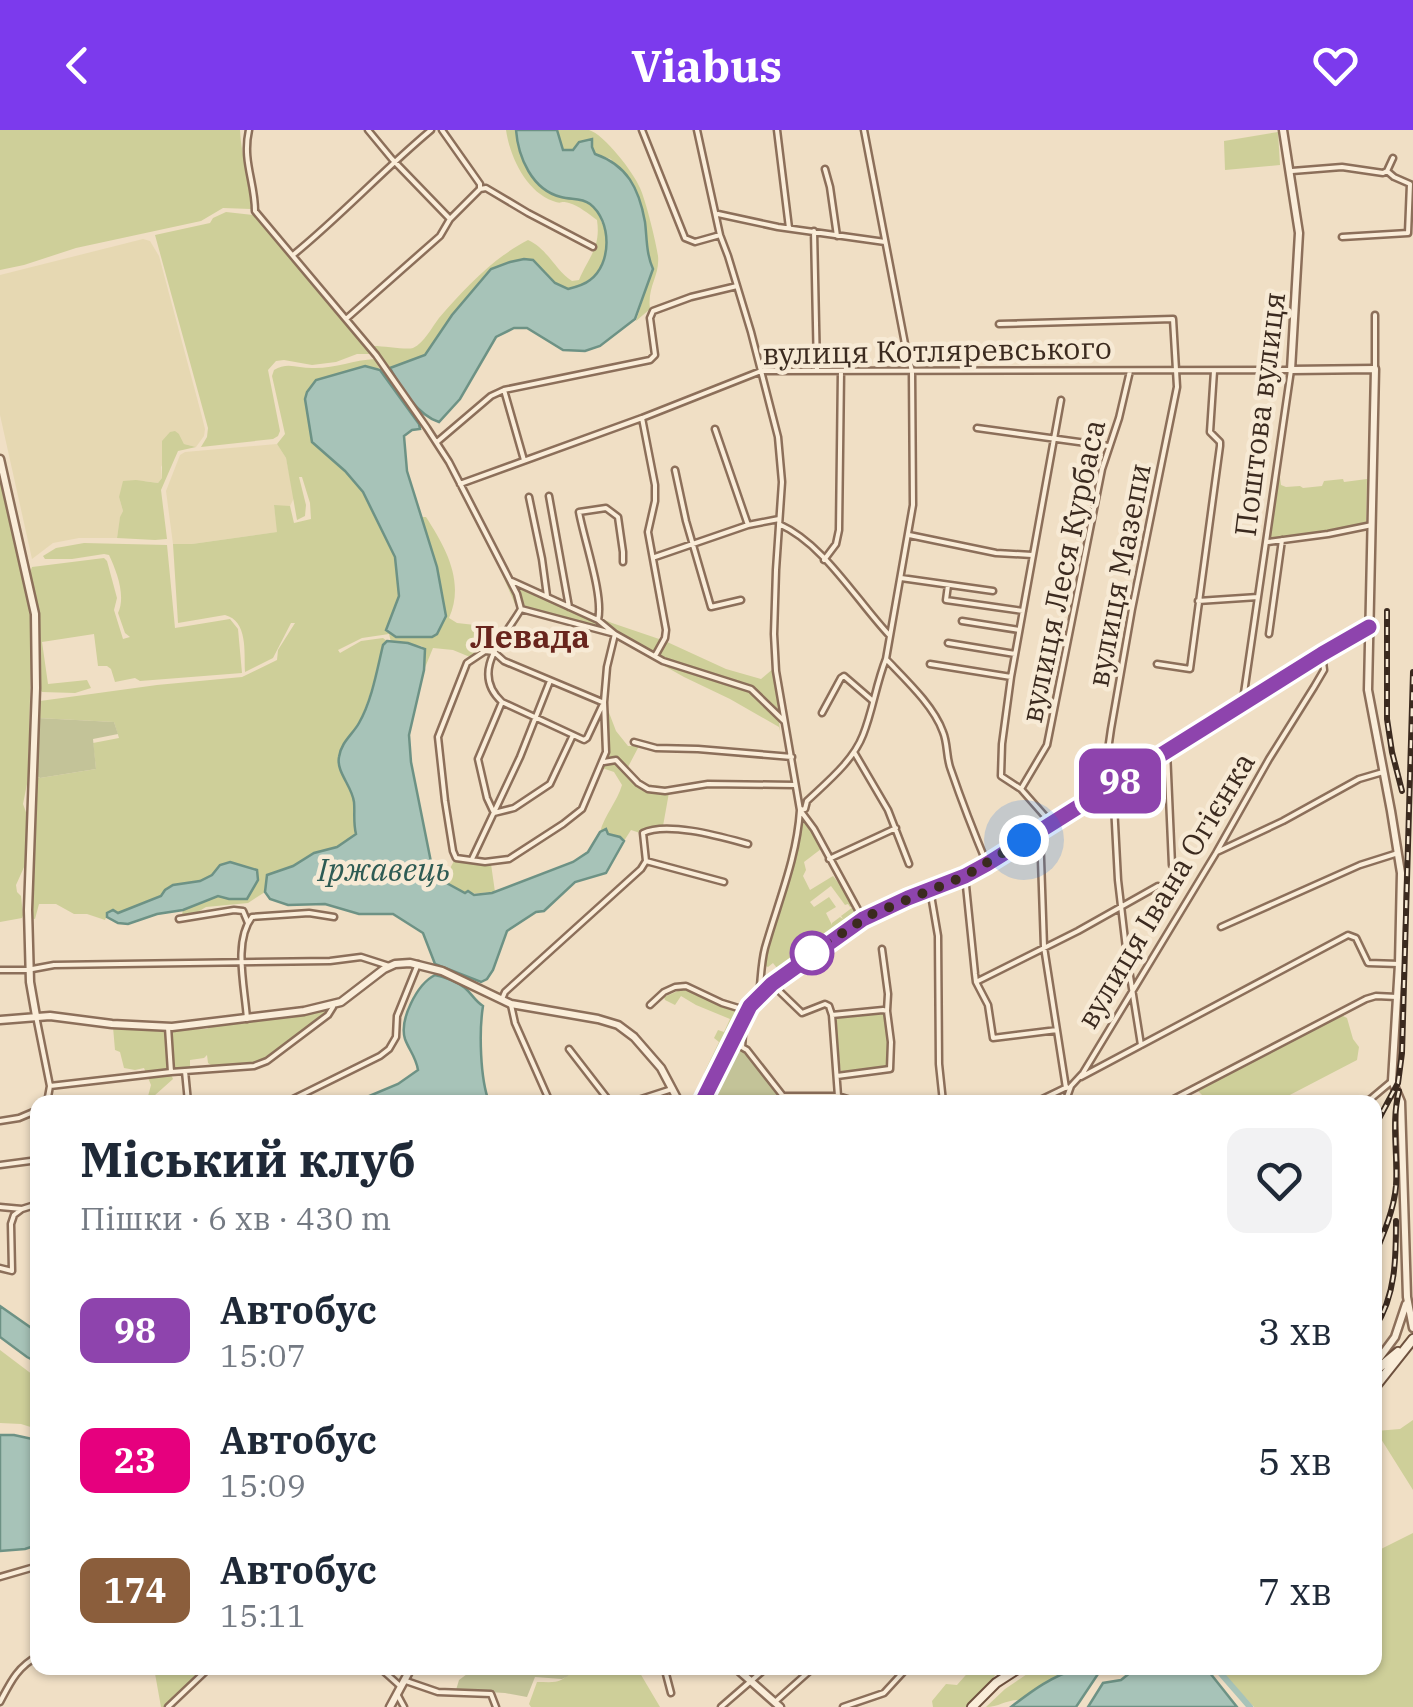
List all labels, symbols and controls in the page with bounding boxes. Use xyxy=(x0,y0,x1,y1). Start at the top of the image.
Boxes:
text: Viabus xyxy=(631,36,782,94)
icon: back xyxy=(50,38,105,93)
icon: heart xyxy=(1308,38,1363,93)
street label: Поштова вулиця xyxy=(1225,290,1293,538)
street label: вулиця Котляревського xyxy=(762,327,1112,373)
street label: вулиця Леся Курбаса xyxy=(1011,416,1113,726)
street label: вулиця Мазепи xyxy=(1077,460,1159,690)
district label: Левада xyxy=(470,615,590,657)
street label: вулиця Івана Огієнка xyxy=(1067,745,1263,1035)
line badge: 98 xyxy=(1075,748,1165,814)
text: 98 xyxy=(1099,758,1141,804)
your location xyxy=(999,815,1049,865)
water label: Іржавець xyxy=(317,848,450,890)
unlabelled marker xyxy=(791,932,833,974)
text: Міський клуб xyxy=(80,1128,416,1190)
button: heart xyxy=(1227,1128,1332,1233)
text: Пішки · 6 хв · 430 m xyxy=(80,1197,391,1239)
text: Автобус xyxy=(220,1285,377,1334)
text: 3 хв xyxy=(1258,1306,1332,1355)
text: 98 xyxy=(114,1307,156,1353)
text: 15:07 xyxy=(220,1334,306,1376)
text: Автобус xyxy=(220,1415,377,1464)
text: 5 хв xyxy=(1258,1436,1332,1485)
text: 23 xyxy=(114,1437,156,1483)
text: 15:09 xyxy=(220,1464,306,1506)
text: Автобус xyxy=(220,1545,377,1594)
text: 7 хв xyxy=(1258,1566,1332,1615)
text: 174 xyxy=(103,1567,167,1613)
text: 15:11 xyxy=(220,1594,306,1636)

